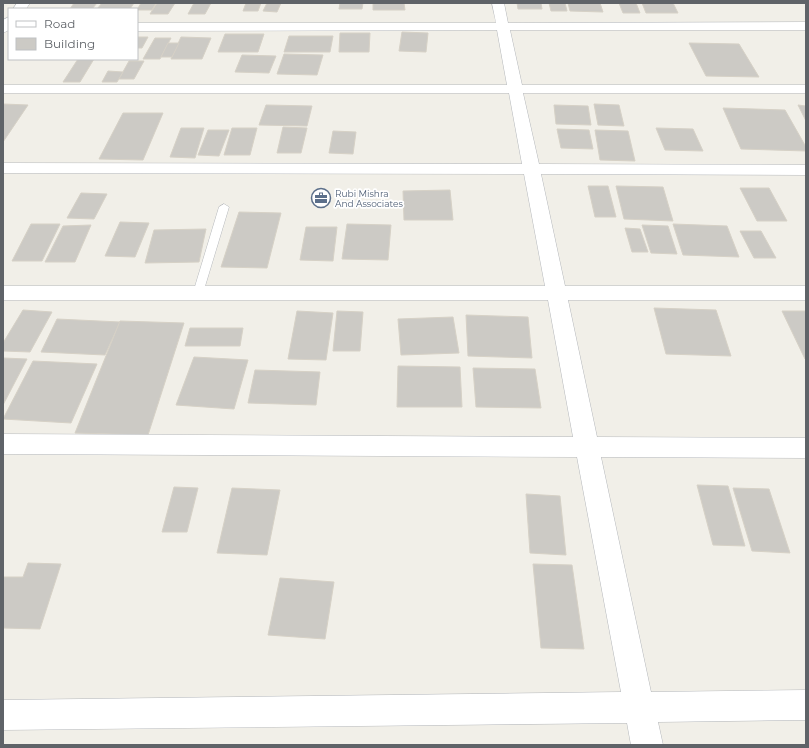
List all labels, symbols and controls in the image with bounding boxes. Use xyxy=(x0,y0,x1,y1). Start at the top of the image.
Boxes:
legend xyxy=(8,8,138,60)
text: Road xyxy=(44,16,75,31)
text: Building xyxy=(44,36,95,51)
office icon: Rubi Mishra And Associates xyxy=(310,187,332,209)
place label: Rubi Mishra And Associates xyxy=(335,188,403,209)

